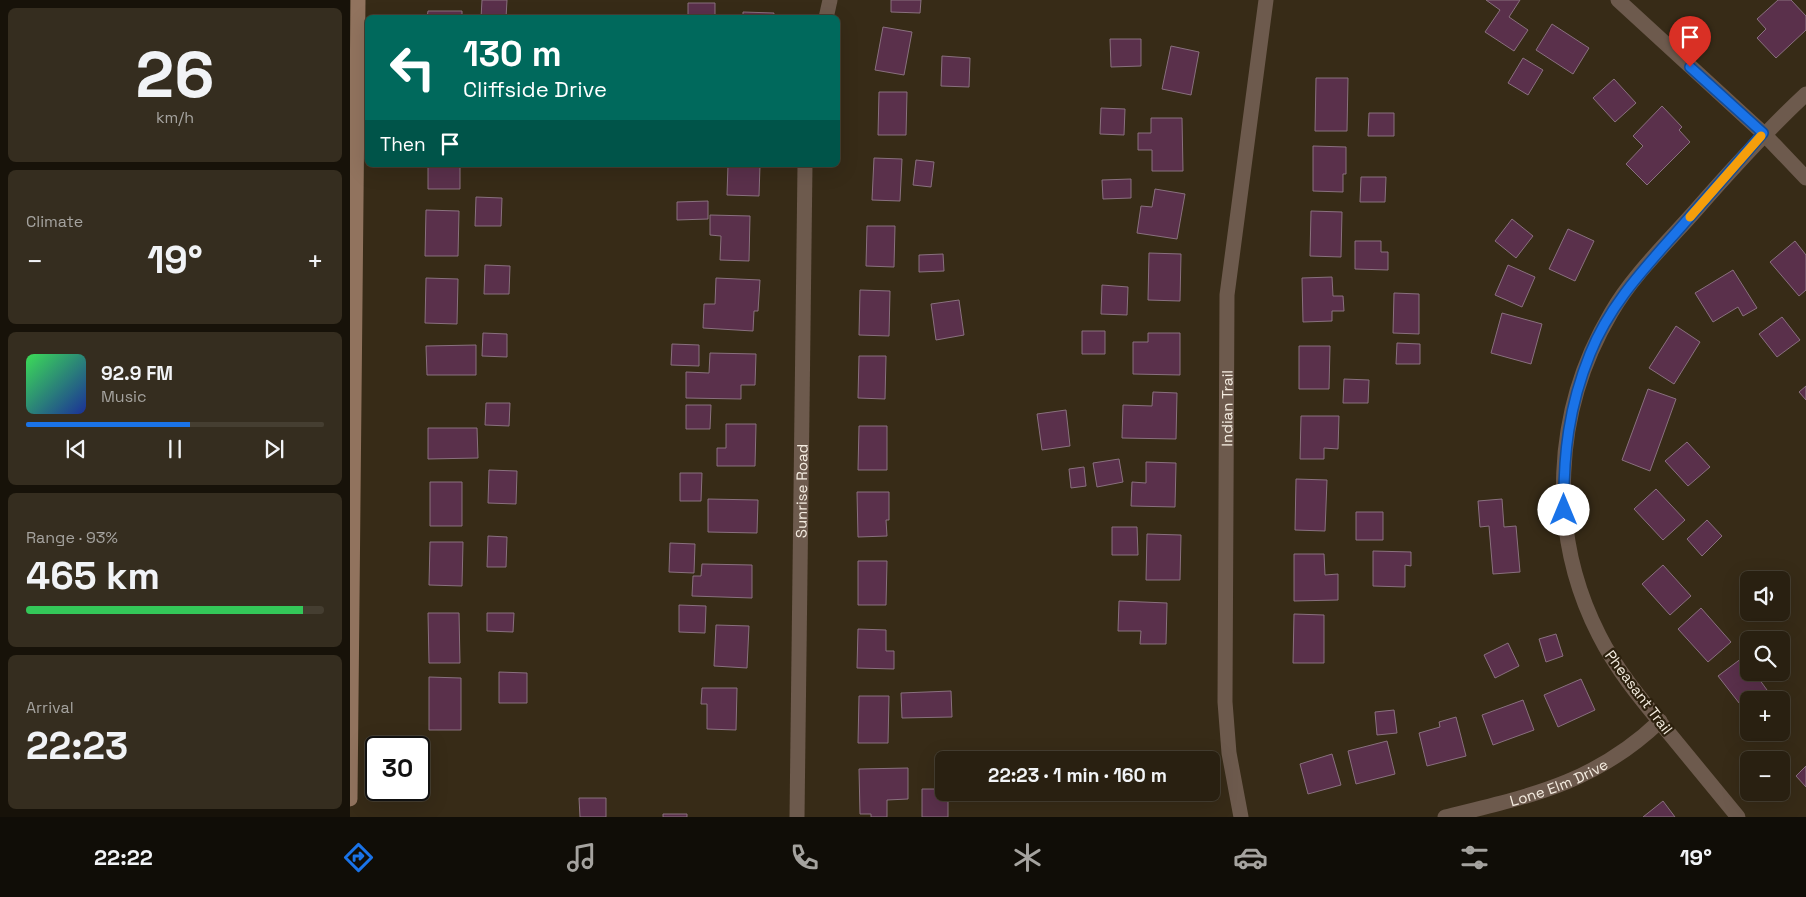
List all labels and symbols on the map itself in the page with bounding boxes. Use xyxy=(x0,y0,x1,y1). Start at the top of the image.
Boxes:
pin xyxy=(1669,16,1711,67)
street label: Indian Trail xyxy=(1217,370,1236,447)
street label: Sunrise Road xyxy=(791,444,811,538)
position arrow xyxy=(1537,483,1589,535)
street label: Pheasant Trail xyxy=(1601,646,1677,738)
speed limit sign: 30 xyxy=(365,736,430,801)
street label: Lone Elm Drive xyxy=(1507,754,1611,810)

